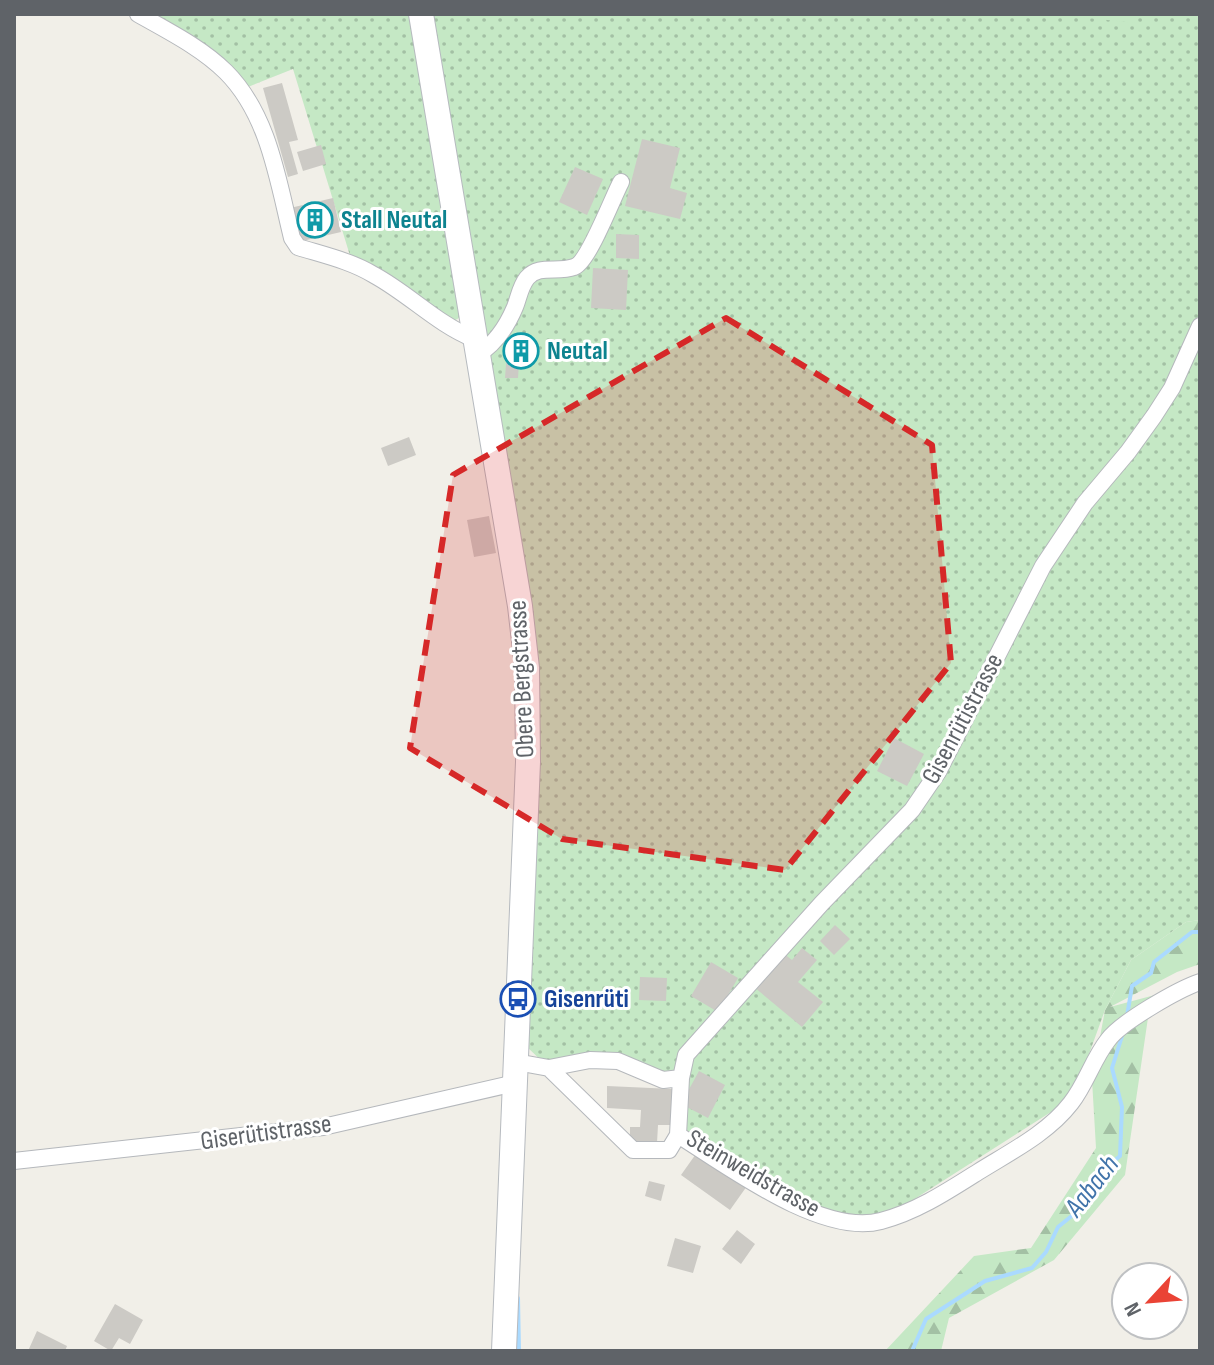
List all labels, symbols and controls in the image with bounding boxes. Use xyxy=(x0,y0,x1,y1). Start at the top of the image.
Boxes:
building icon: Stall Neutal xyxy=(296,201,334,239)
place label: Stall Neutal xyxy=(341,205,447,236)
building icon: Neutal xyxy=(502,332,540,370)
place label: Neutal xyxy=(547,336,608,367)
street label: Obere Bergstrasse xyxy=(502,599,542,759)
street label: Gisenrütistrasse xyxy=(916,649,1010,789)
bus stop icon: Gisenrüti xyxy=(499,980,537,1018)
place label: Gisenrüti xyxy=(544,984,629,1015)
street label: Giserütistrasse xyxy=(199,1108,333,1158)
street label: Steinweidstrasse xyxy=(681,1123,825,1225)
water label: Aabach xyxy=(1057,1149,1126,1224)
north arrow xyxy=(1110,1261,1190,1341)
text: N xyxy=(1119,1298,1148,1320)

